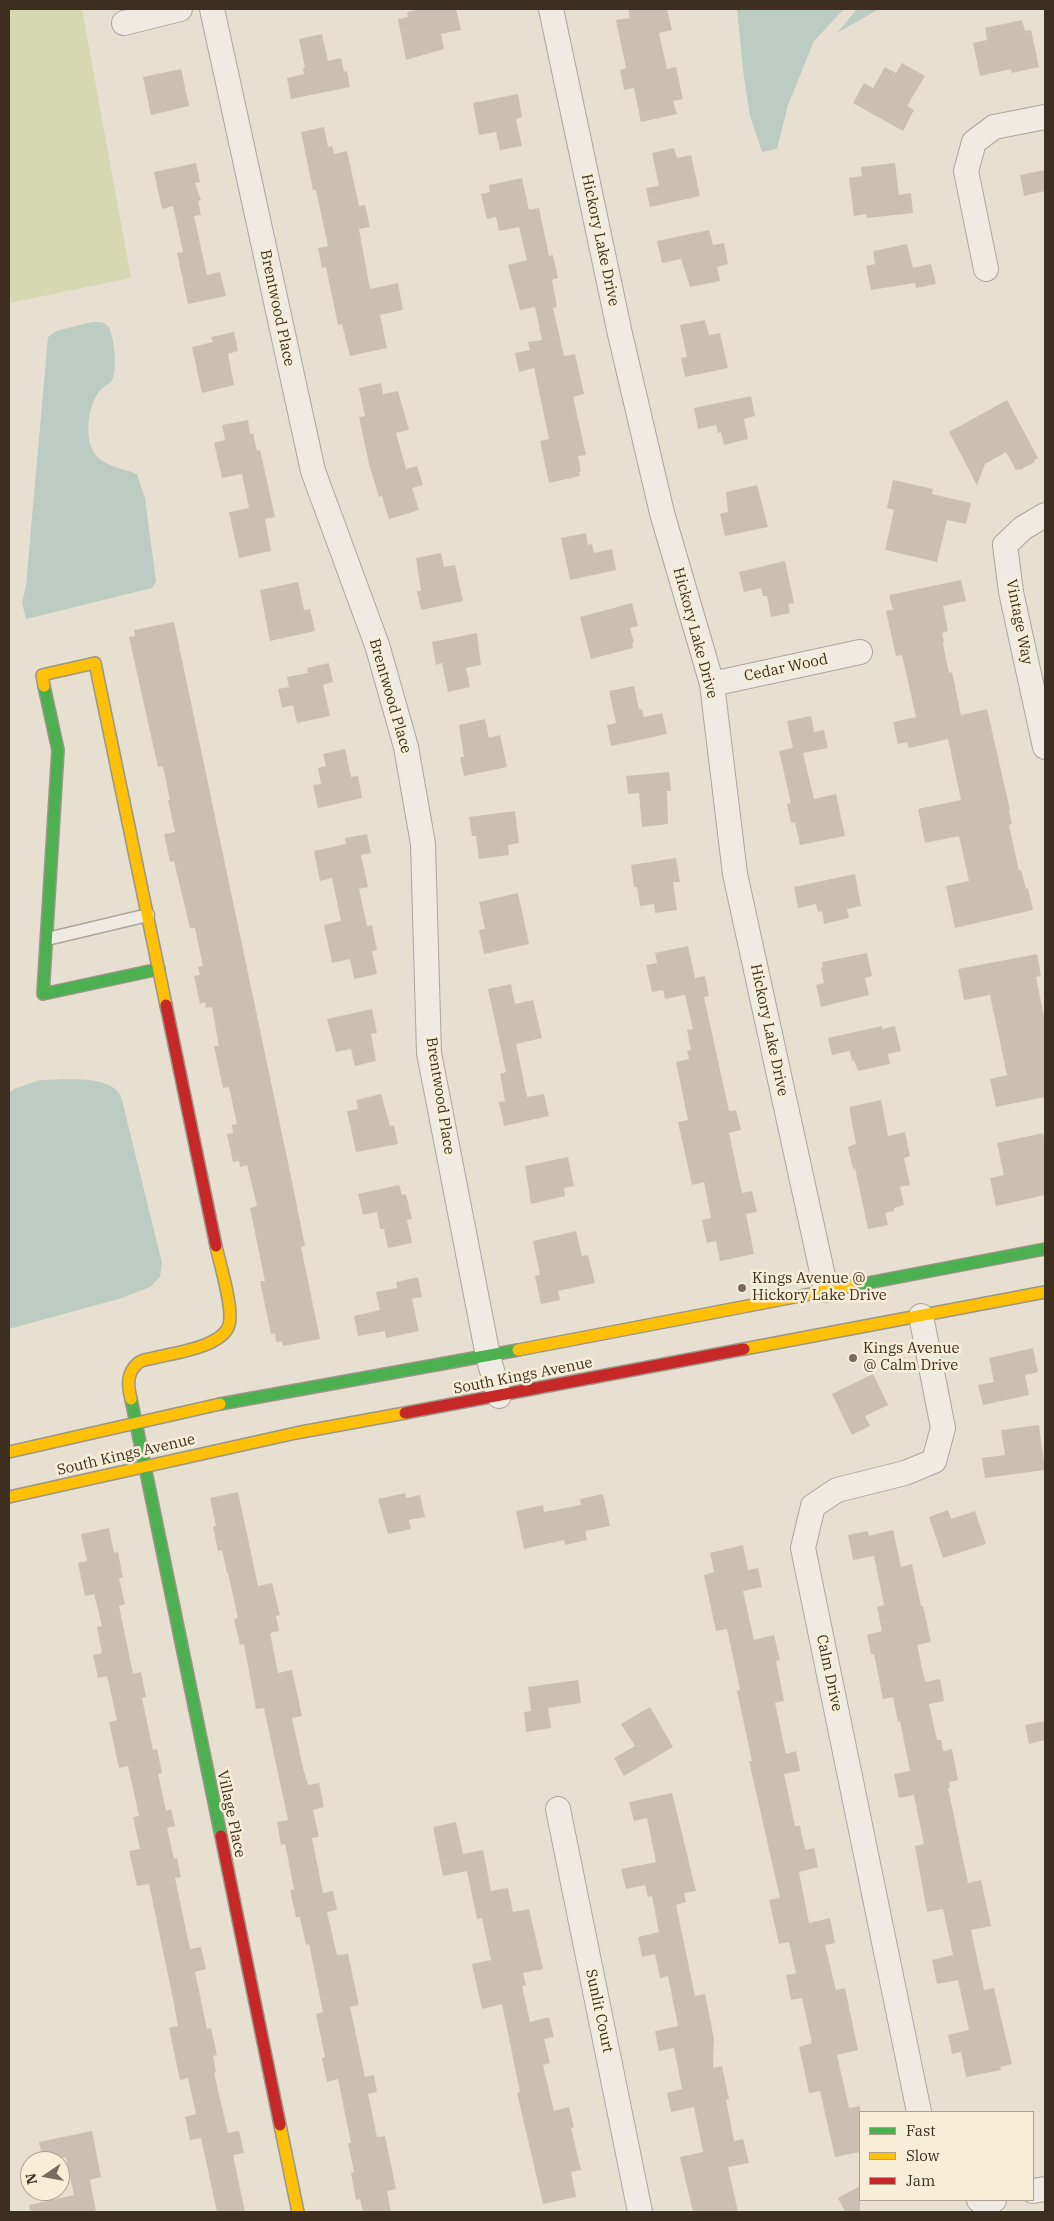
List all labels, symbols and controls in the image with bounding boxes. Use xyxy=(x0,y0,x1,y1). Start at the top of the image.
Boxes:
street label: Hickory Lake Drive xyxy=(577,172,623,308)
street label: Brentwood Place xyxy=(256,248,298,368)
street label: Hickory Lake Drive xyxy=(669,566,721,700)
street label: Vintage Way xyxy=(1002,578,1036,666)
street label: Brentwood Place xyxy=(365,636,415,756)
street label: Cedar Wood xyxy=(742,650,830,686)
street label: Hickory Lake Drive xyxy=(746,962,792,1098)
street label: Brentwood Place xyxy=(422,1036,458,1156)
place label: Kings Avenue @ Hickory Lake Drive xyxy=(752,1270,887,1305)
marker: Kings Avenue @ Hickory Lake Drive xyxy=(736,1282,748,1294)
place label: Kings Avenue @ Calm Drive xyxy=(863,1340,960,1375)
marker: Kings Avenue @ Calm Drive xyxy=(847,1352,859,1364)
street label: South Kings Avenue xyxy=(452,1354,594,1398)
street label: South Kings Avenue xyxy=(55,1430,197,1480)
street label: Calm Drive xyxy=(812,1633,846,1713)
street label: Village Place xyxy=(213,1769,249,1859)
street label: Sunlit Court xyxy=(581,1968,617,2054)
legend xyxy=(859,2111,1034,2201)
text: Fast xyxy=(906,2121,936,2140)
text: Slow xyxy=(906,2146,939,2165)
north arrow xyxy=(20,2151,70,2201)
text: Jam xyxy=(906,2171,935,2190)
text: N xyxy=(21,2172,41,2186)

